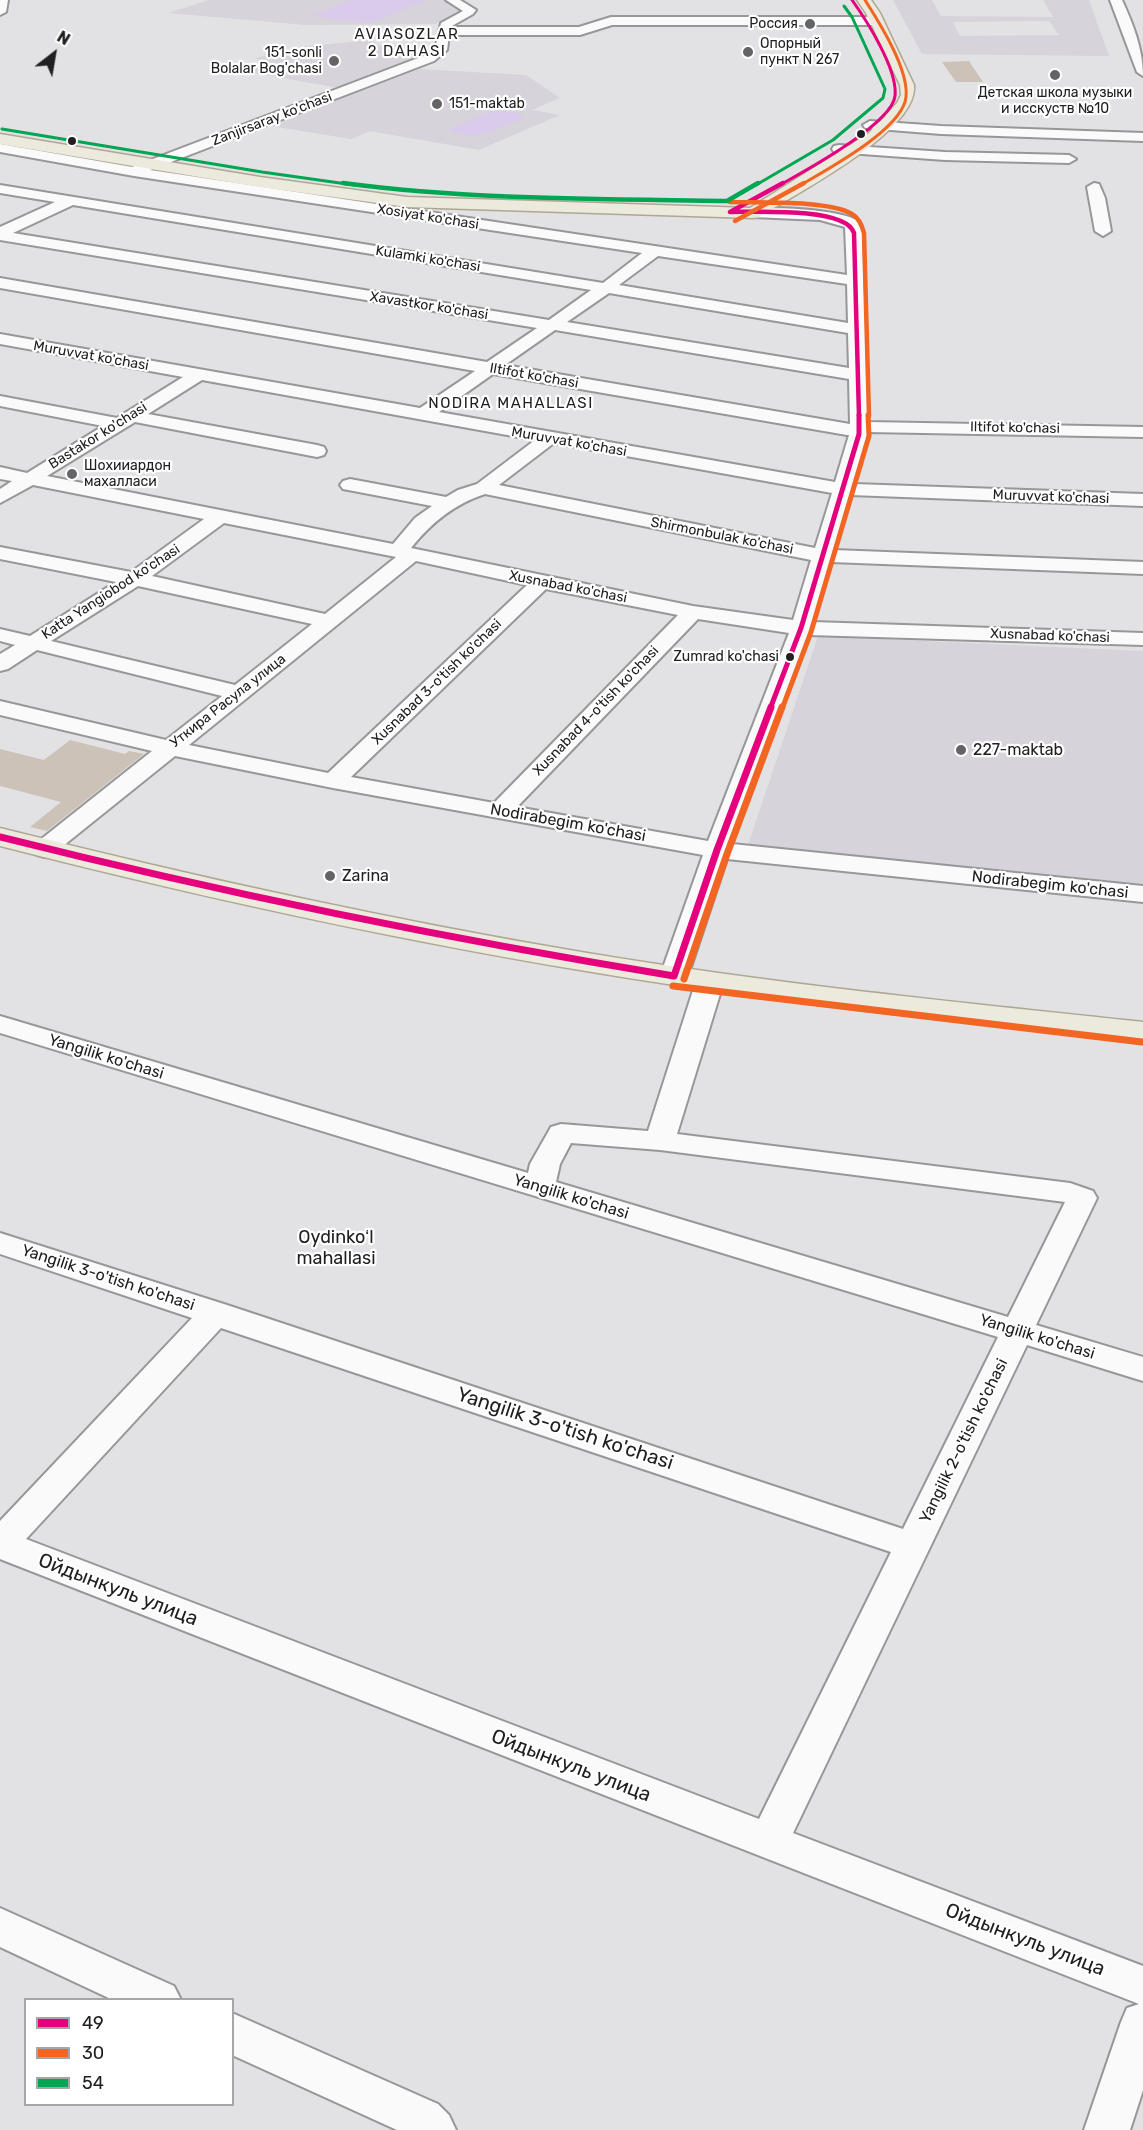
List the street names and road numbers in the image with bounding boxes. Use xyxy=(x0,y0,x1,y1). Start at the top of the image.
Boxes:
street label: Zanjirsaray ko'chasi xyxy=(210,88,334,150)
street label: Xosiyat ko'chasi xyxy=(376,201,480,233)
street label: Kulamki ko'chasi xyxy=(374,242,482,276)
street label: Xavastkor ko'chasi xyxy=(369,288,489,324)
street label: Muruvvat ko'chasi xyxy=(32,338,150,374)
street label: Iltifot ko'chasi xyxy=(488,360,580,392)
street label: Bastakor ko'chasi xyxy=(46,399,150,473)
street label: Iltifot ko'chasi xyxy=(970,419,1060,437)
street label: Muruvvat ko'chasi xyxy=(510,424,628,460)
street label: Muruvvat ko'chasi xyxy=(992,487,1110,507)
street label: Shirmonbulak ko'chasi xyxy=(649,514,795,558)
street label: Katta Yangiobod ko'chasi xyxy=(39,541,183,643)
street label: Xusnabad ko'chasi xyxy=(508,567,628,607)
street label: Xusnabad 3-o'tish ko'chasi xyxy=(369,616,505,748)
street label: Xusnabad ko'chasi xyxy=(990,626,1110,646)
street label: Xusnabad 4-o'tish ko'chasi xyxy=(530,643,662,779)
street label: Уткира Расула улица xyxy=(167,651,289,751)
street label: Nodirabegim ko'chasi xyxy=(489,800,647,846)
street label: Nodirabegim ko'chasi xyxy=(971,867,1129,903)
street label: Yangilik ko'chasi xyxy=(46,1030,166,1084)
street label: Yangilik ko'chasi xyxy=(511,1170,631,1224)
street label: Yangilik 3-o'tish ko'chasi xyxy=(19,1241,197,1315)
street label: Yangilik ko'chasi xyxy=(977,1310,1097,1364)
street label: Yangilik 2-o'tish ko'chasi xyxy=(916,1356,1012,1526)
street label: Yangilik 3-o'tish ko'chasi xyxy=(454,1383,676,1475)
street label: Ойдынкуль улица xyxy=(35,1548,201,1632)
street label: Ойдынкуль улица xyxy=(488,1724,654,1808)
street label: Ойдынкуль улица xyxy=(942,1898,1108,1982)

